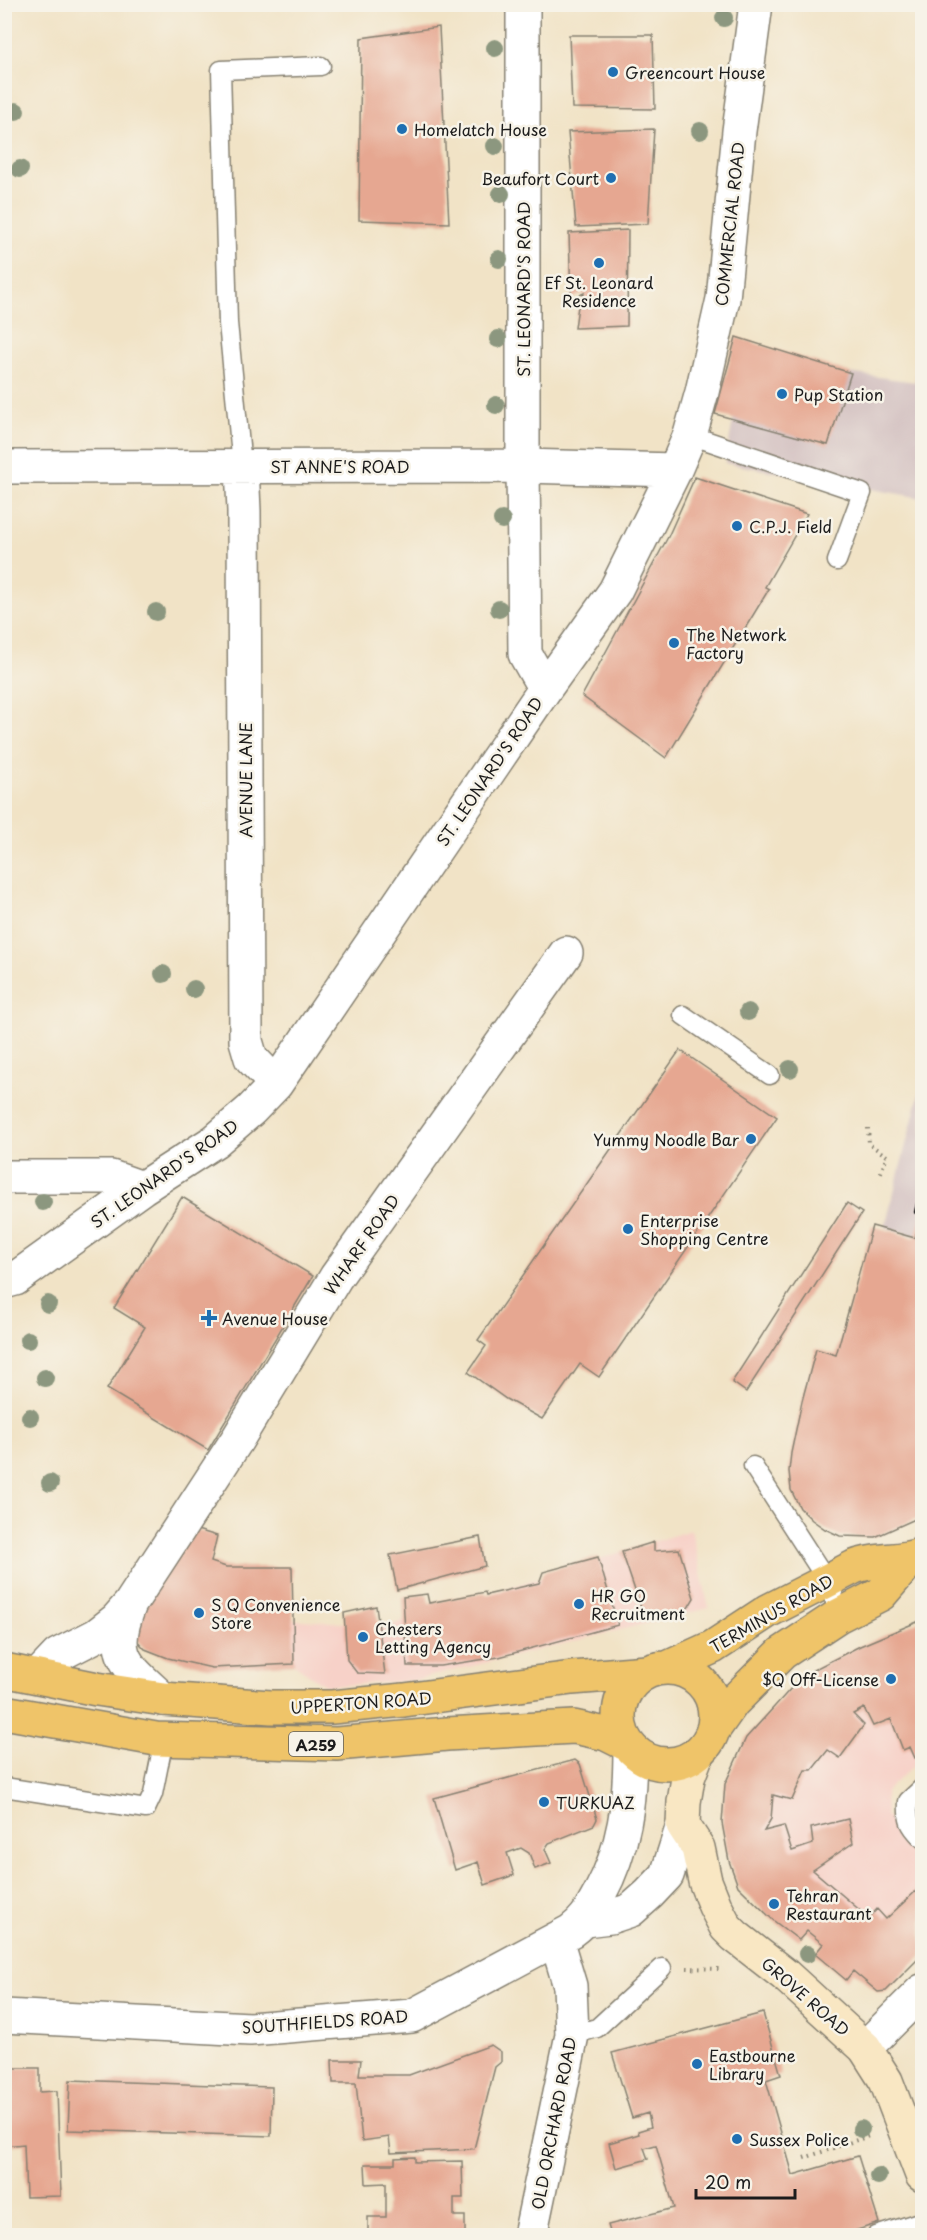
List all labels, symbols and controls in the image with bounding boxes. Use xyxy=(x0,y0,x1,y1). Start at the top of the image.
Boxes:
place label: Greencourt House xyxy=(625,60,765,84)
marker: Greencourt House xyxy=(606,65,620,79)
place label: Homelatch House xyxy=(414,117,547,141)
marker: Homelatch House xyxy=(395,122,409,136)
street label: COMMERCIAL ROAD xyxy=(708,141,750,307)
place label: Beaufort Court xyxy=(481,166,599,190)
marker: Beaufort Court xyxy=(604,171,618,185)
street label: ST. LEONARD'S ROAD xyxy=(511,201,535,377)
marker: Ef St. Leonard Residence xyxy=(592,256,606,270)
place label: Ef St. Leonard Residence xyxy=(544,270,654,312)
place label: Pup Station xyxy=(794,382,883,406)
marker: Pup Station xyxy=(775,387,789,401)
street label: ST ANNE'S ROAD xyxy=(270,454,410,478)
place label: C.P.J. Field xyxy=(749,514,832,538)
marker: C.P.J. Field xyxy=(730,519,744,533)
place label: The Network Factory xyxy=(686,622,787,664)
marker: The Network Factory xyxy=(667,636,681,650)
street label: ST. LEONARD'S ROAD xyxy=(430,692,548,850)
street label: AVENUE LANE xyxy=(233,722,257,838)
street label: ST. LEONARD'S ROAD xyxy=(85,1113,243,1233)
place label: Yummy Noodle Bar xyxy=(593,1127,740,1151)
marker: Yummy Noodle Bar xyxy=(744,1132,758,1146)
street label: WHARF ROAD xyxy=(317,1189,405,1299)
place label: Enterprise Shopping Centre xyxy=(640,1208,768,1250)
marker: Enterprise Shopping Centre xyxy=(621,1222,635,1236)
place label: Avenue House xyxy=(222,1306,329,1330)
marker: Avenue House xyxy=(200,1309,218,1327)
street label: TERMINUS ROAD xyxy=(705,1568,837,1658)
place label: HR GO Recruitment xyxy=(591,1583,685,1625)
place label: S Q Convenience Store xyxy=(211,1592,341,1634)
marker: HR GO Recruitment xyxy=(572,1597,586,1611)
marker: S Q Convenience Store xyxy=(192,1606,206,1620)
place label: Chesters Letting Agency xyxy=(375,1616,491,1658)
marker: Chesters Letting Agency xyxy=(356,1630,370,1644)
place label: $Q Off-License xyxy=(762,1667,879,1691)
marker: $Q Off-License xyxy=(884,1672,898,1686)
street label: UPPERTON ROAD xyxy=(289,1685,433,1719)
road number: A259 xyxy=(289,1732,343,1756)
place label: TURKUAZ xyxy=(556,1790,635,1814)
marker: TURKUAZ xyxy=(537,1795,551,1809)
place label: Tehran Restaurant xyxy=(786,1883,872,1925)
marker: Tehran Restaurant xyxy=(767,1897,781,1911)
street label: GROVE ROAD xyxy=(757,1951,855,2041)
street label: SOUTHFIELDS ROAD xyxy=(241,2003,409,2039)
street label: OLD ORCHARD ROAD xyxy=(524,2035,582,2211)
place label: Eastbourne Library xyxy=(709,2043,796,2085)
marker: Eastbourne Library xyxy=(690,2057,704,2071)
place label: Sussex Police xyxy=(749,2127,849,2151)
marker: Sussex Police xyxy=(730,2132,744,2146)
scale bar xyxy=(696,2162,795,2200)
text: 20 m xyxy=(705,2168,751,2195)

